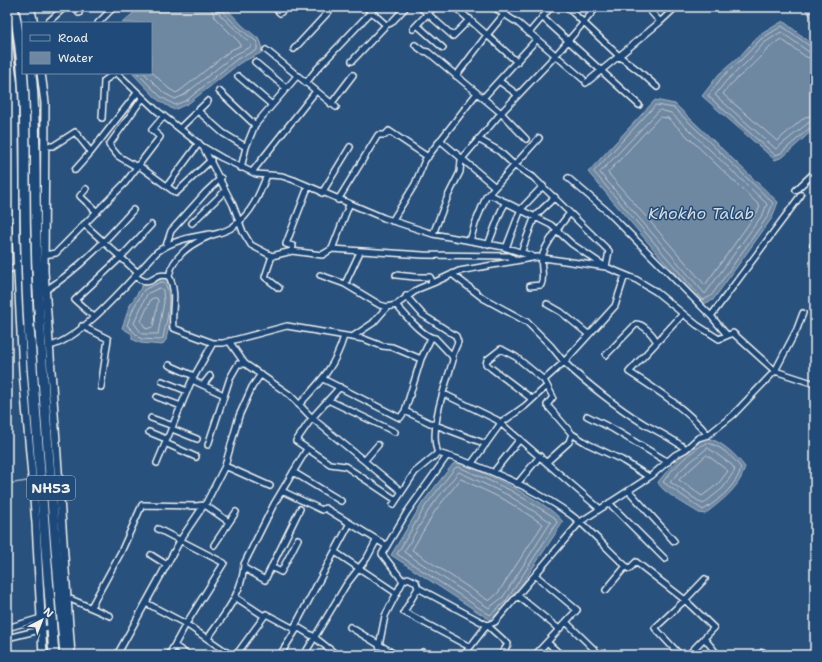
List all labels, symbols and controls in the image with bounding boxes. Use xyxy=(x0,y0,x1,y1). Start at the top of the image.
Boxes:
legend xyxy=(22,22,152,74)
text: Road xyxy=(58,30,89,46)
text: Water xyxy=(58,50,94,66)
water label: Khokho Talab xyxy=(648,203,754,224)
road number: NH53 xyxy=(27,476,75,500)
north arrow xyxy=(22,600,62,640)
text: N xyxy=(40,604,57,622)

